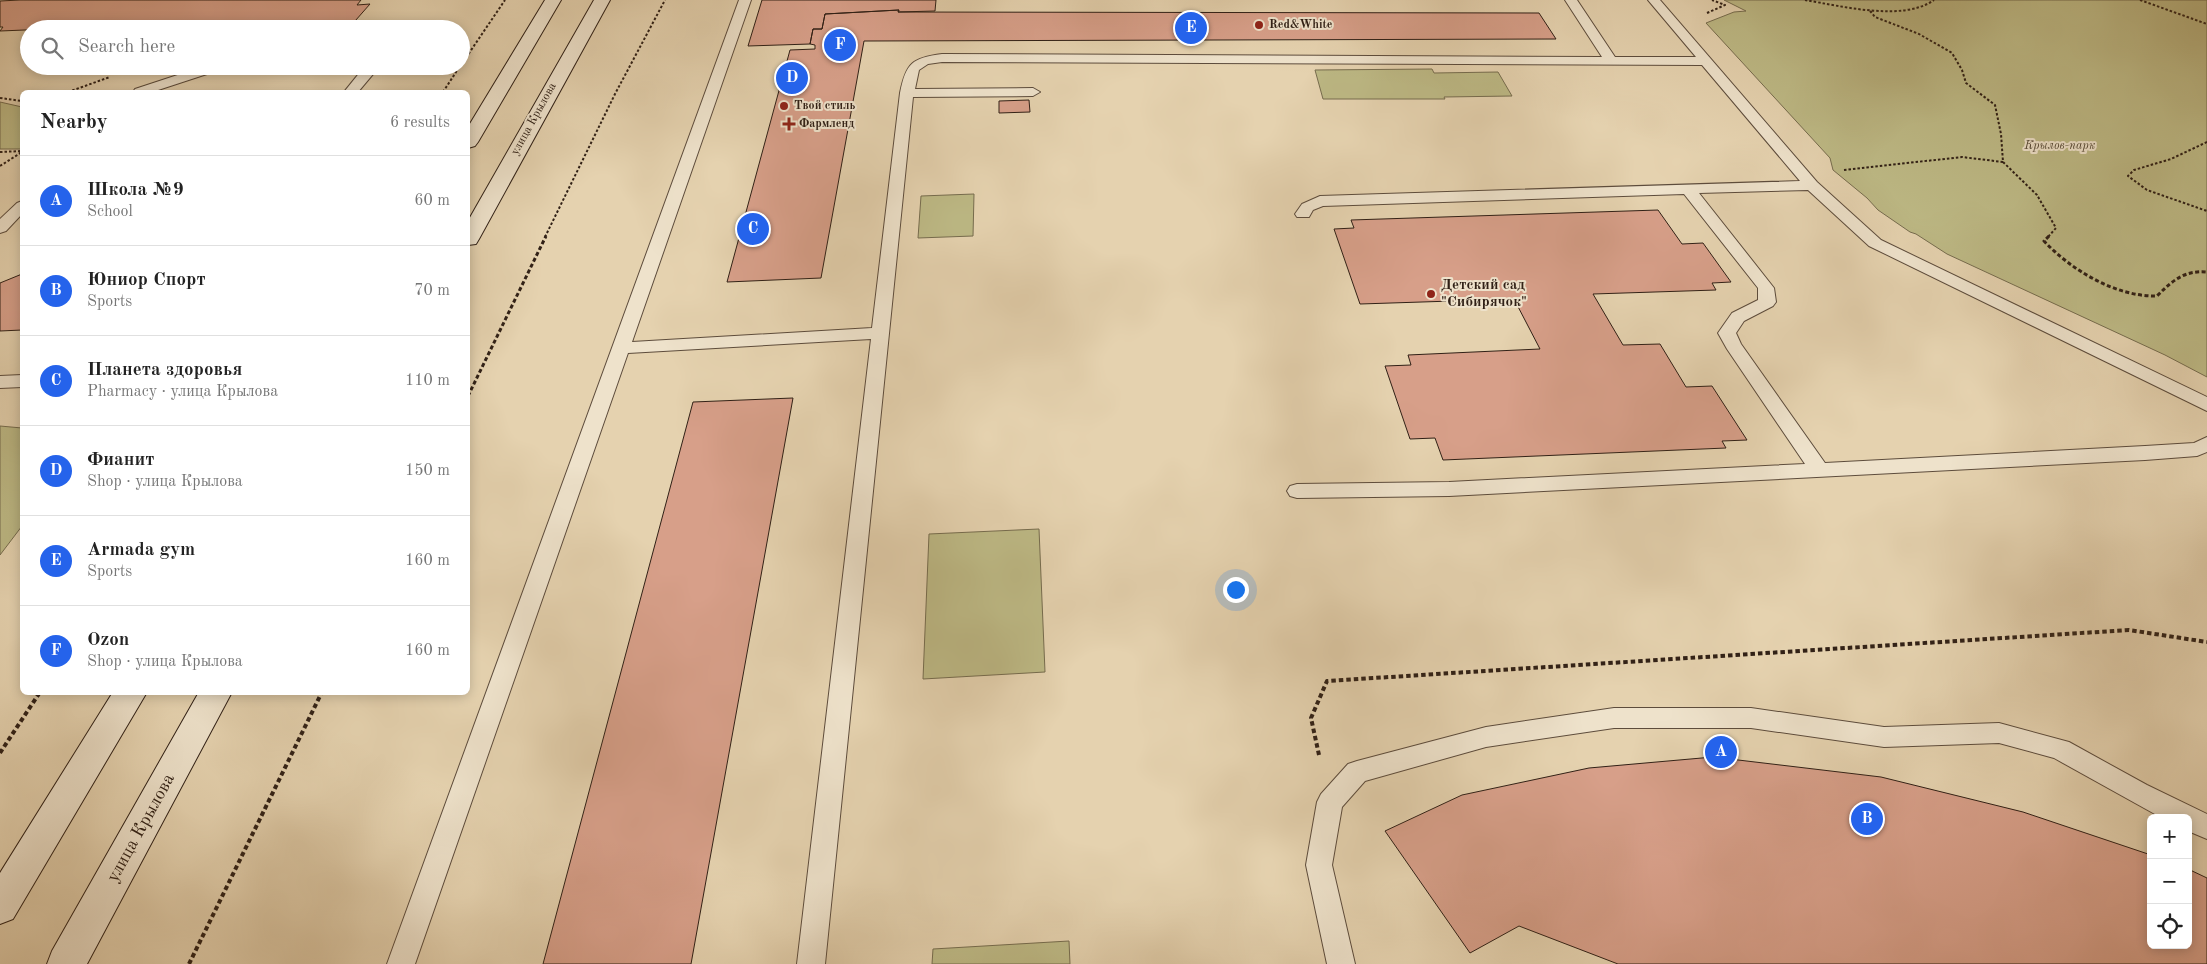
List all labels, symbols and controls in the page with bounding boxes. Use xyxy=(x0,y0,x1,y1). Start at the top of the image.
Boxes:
pin: E xyxy=(1175,9,1207,47)
marker: Red&White xyxy=(1253,19,1265,31)
place label: Red&White xyxy=(1269,19,1333,31)
search box xyxy=(20,20,470,75)
pin: F xyxy=(824,26,856,64)
icon: search xyxy=(38,34,66,62)
text: Search here xyxy=(78,38,175,57)
pin: D xyxy=(776,59,808,97)
street label: улица Крылова xyxy=(509,81,559,157)
marker: Твой стиль xyxy=(778,100,790,112)
place label: Твой стиль xyxy=(794,100,855,112)
text: Nearby xyxy=(40,112,108,133)
text: 6 results xyxy=(390,115,450,131)
marker: Фармленд xyxy=(783,118,795,130)
place label: Фармленд xyxy=(799,118,854,130)
park label: Крылов-парк xyxy=(2024,140,2096,152)
text: Школа №9 xyxy=(87,181,184,200)
text: A xyxy=(50,193,62,209)
text: 60 m xyxy=(414,193,450,209)
text: School xyxy=(87,204,133,220)
pin: C xyxy=(737,210,769,248)
text: Юниор Спорт xyxy=(87,271,206,290)
place label: Детский сад "Сибирячок" xyxy=(1441,278,1527,310)
text: B xyxy=(50,283,62,299)
text: 70 m xyxy=(414,283,450,299)
marker: Детский сад "Сибирячок" xyxy=(1425,288,1437,300)
text: Sports xyxy=(87,294,132,310)
text: Планета здоровья xyxy=(87,361,242,380)
text: C xyxy=(51,373,61,389)
text: 110 m xyxy=(405,373,450,389)
text: Pharmacy · улица Крылова xyxy=(87,384,278,400)
text: Фианит xyxy=(87,451,155,470)
text: D xyxy=(50,463,62,479)
text: 150 m xyxy=(405,463,450,479)
text: Shop · улица Крылова xyxy=(87,474,243,490)
text: Armada gym xyxy=(87,541,195,560)
text: E xyxy=(50,553,62,569)
text: 160 m xyxy=(405,553,450,569)
text: Sports xyxy=(87,564,132,580)
your location xyxy=(1223,577,1249,603)
text: Ozon xyxy=(87,631,129,650)
text: F xyxy=(51,643,61,659)
text: 160 m xyxy=(405,643,450,659)
text: Shop · улица Крылова xyxy=(87,654,243,670)
pin: A xyxy=(1705,733,1737,771)
street label: улица Крылова xyxy=(104,771,178,885)
pin: B xyxy=(1851,800,1883,838)
map controls xyxy=(2147,814,2192,949)
button: + xyxy=(2147,814,2192,859)
button: − xyxy=(2147,859,2192,904)
button: locate xyxy=(2147,904,2192,949)

